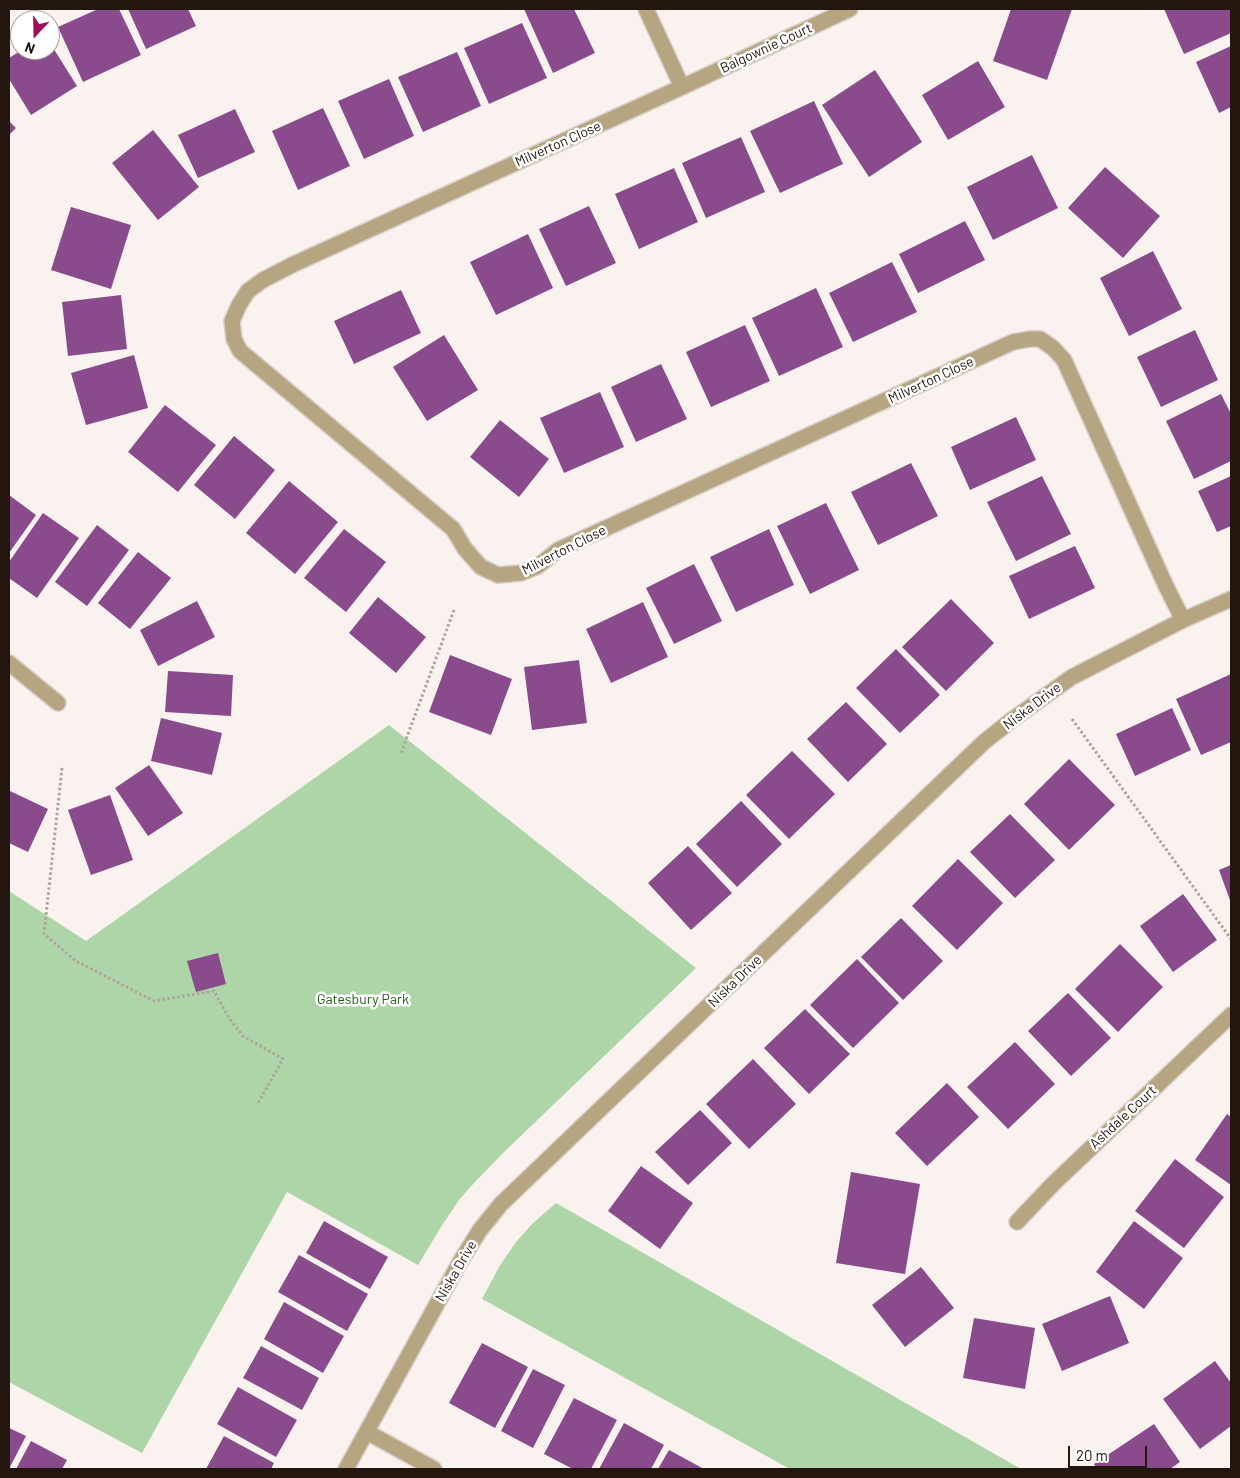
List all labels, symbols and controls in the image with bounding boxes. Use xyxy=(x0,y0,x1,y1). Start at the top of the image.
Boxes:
north arrow xyxy=(10,10,60,60)
street label: Balgownie Court xyxy=(717,19,815,77)
text: N xyxy=(22,39,37,58)
street label: Milverton Close xyxy=(512,118,604,170)
street label: Milverton Close xyxy=(886,353,976,407)
street label: Milverton Close xyxy=(519,522,609,578)
street label: Niska Drive xyxy=(1000,679,1064,733)
street label: Niska Drive xyxy=(705,951,765,1011)
park label: Gatesbury Park xyxy=(317,991,409,1007)
street label: Ashdale Court xyxy=(1086,1082,1160,1152)
street label: Niska Drive xyxy=(432,1237,480,1305)
scale bar xyxy=(1070,1436,1149,1468)
text: 20 m xyxy=(1076,1446,1108,1464)

